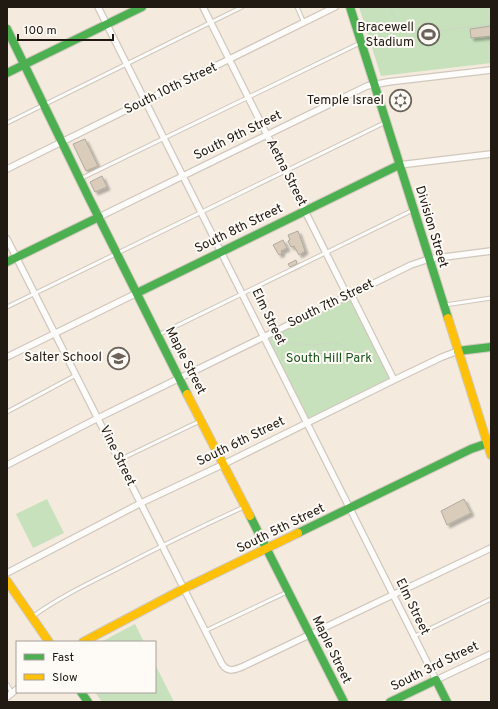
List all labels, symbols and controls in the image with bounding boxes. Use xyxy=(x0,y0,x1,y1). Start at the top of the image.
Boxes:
scale bar xyxy=(18,16,113,42)
place label: Bracewell Stadium xyxy=(357,20,414,51)
sports icon: Bracewell Stadium xyxy=(416,22,442,48)
text: 100 m xyxy=(24,23,57,39)
street label: South 10th Street xyxy=(122,60,220,118)
synagogue icon: Temple Israel xyxy=(387,88,413,114)
place label: Temple Israel xyxy=(307,93,384,109)
street label: South 9th Street xyxy=(191,108,285,164)
street label: Aetna Street xyxy=(262,137,310,209)
street label: Division Street xyxy=(411,184,451,270)
street label: South 8th Street xyxy=(192,201,286,257)
street label: South 7th Street xyxy=(285,276,377,332)
street label: Elm Street xyxy=(247,286,289,348)
street label: Maple Street xyxy=(161,325,209,398)
school or university icon: Salter School xyxy=(105,345,131,371)
place label: Salter School xyxy=(24,350,102,366)
park label: South Hill Park xyxy=(286,351,372,367)
street label: South 6th Street xyxy=(194,414,288,470)
street label: Vine Street xyxy=(96,423,139,489)
street label: South 5th Street xyxy=(234,501,328,557)
street label: Elm Street xyxy=(391,576,433,638)
street label: Maple Street xyxy=(308,613,354,687)
street label: South 3rd Street xyxy=(388,639,482,695)
legend xyxy=(16,641,156,693)
text: Fast xyxy=(52,650,74,666)
text: Slow xyxy=(52,670,78,686)

